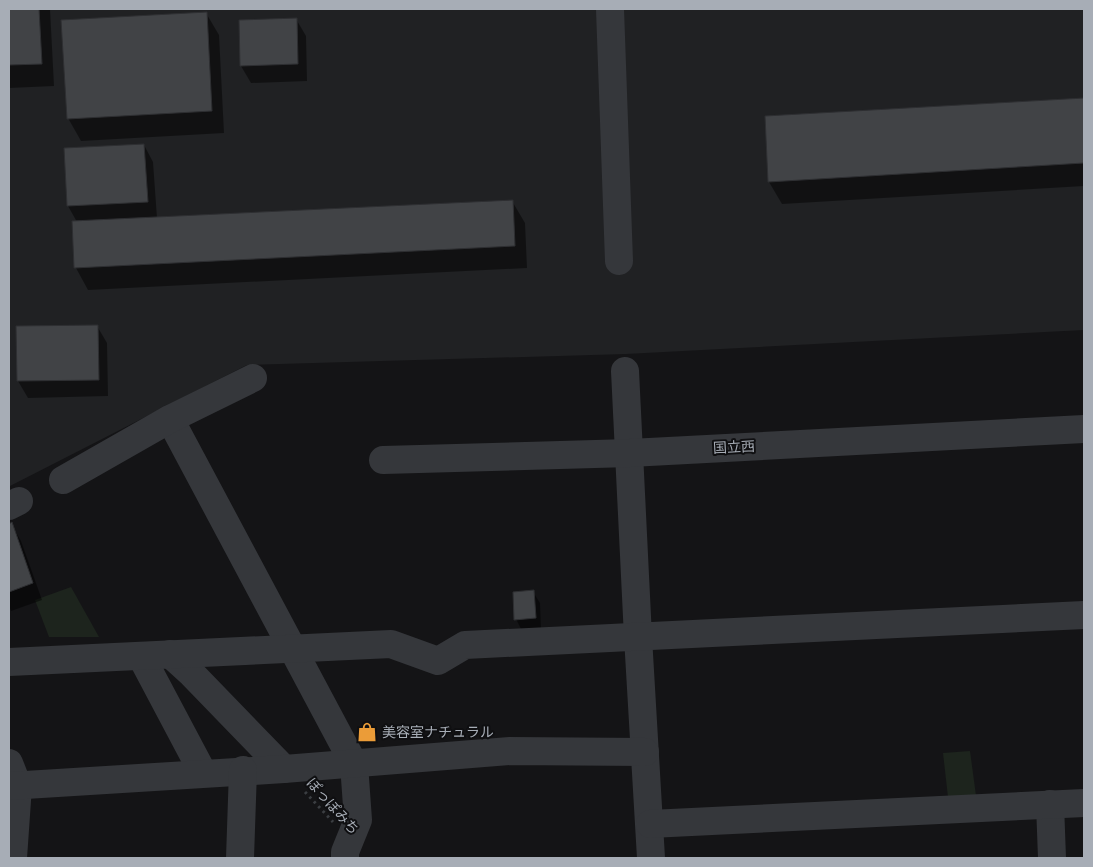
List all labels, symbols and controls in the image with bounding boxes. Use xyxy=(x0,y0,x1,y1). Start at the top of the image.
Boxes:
street label: 国立西 xyxy=(713,437,755,457)
shop icon: 美容室ナチュラル xyxy=(356,721,378,743)
place label: 美容室ナチュラル xyxy=(382,723,494,741)
street label: ぽっぽみち xyxy=(303,774,363,838)

